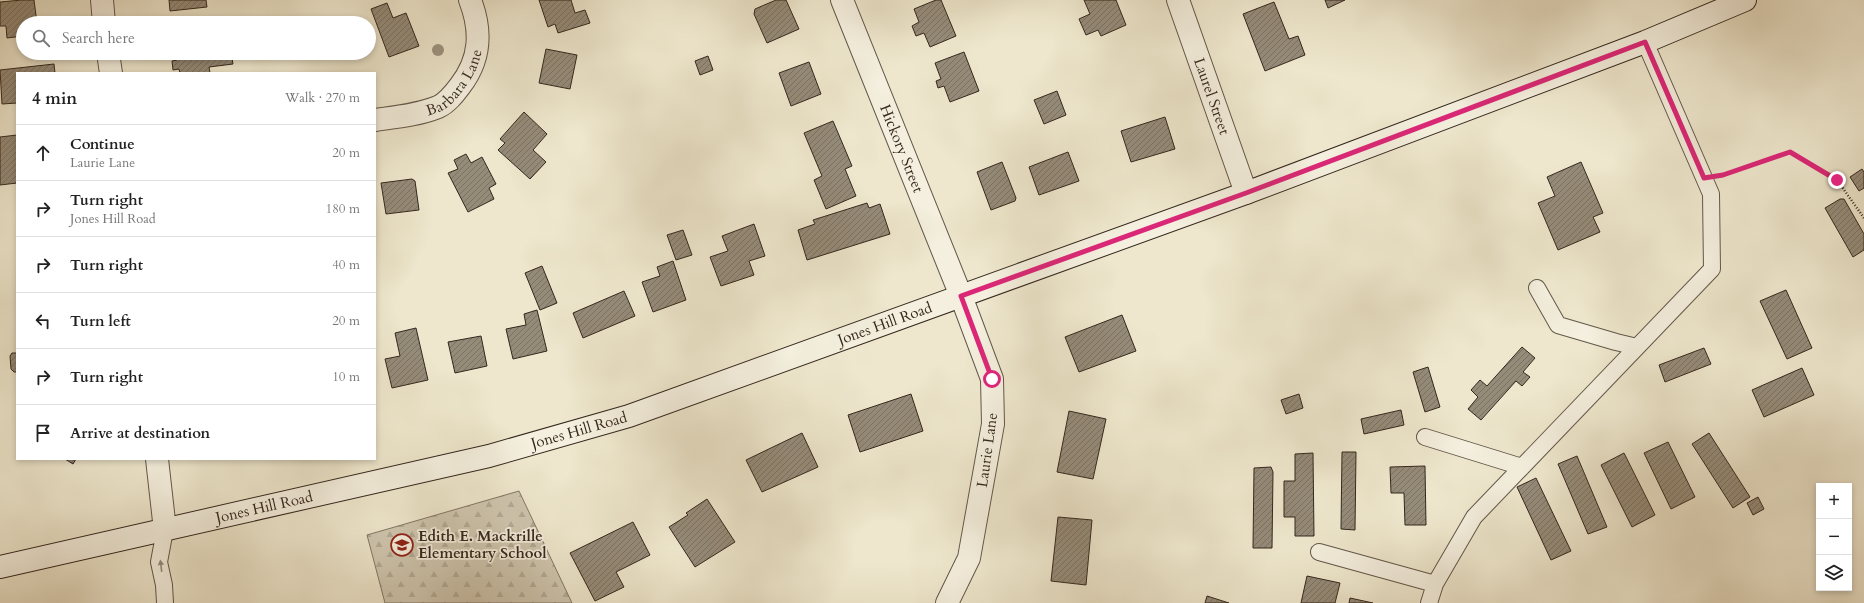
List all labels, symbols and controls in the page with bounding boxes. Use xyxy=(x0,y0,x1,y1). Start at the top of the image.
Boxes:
search box xyxy=(16,16,376,60)
icon: search xyxy=(30,27,52,49)
text: Search here xyxy=(62,28,135,48)
street label: Barbara Lane xyxy=(423,47,487,121)
street label: Laurel Street xyxy=(1189,55,1235,138)
text: 4 min xyxy=(32,87,77,110)
text: Walk · 270 m xyxy=(285,89,360,107)
street label: Hickory Street xyxy=(875,101,928,196)
text: Continue xyxy=(70,134,135,154)
icon: ahead xyxy=(32,142,54,164)
text: 20 m xyxy=(332,144,360,162)
text: Laurie Lane xyxy=(70,154,135,172)
route end xyxy=(1828,171,1846,189)
text: Turn right xyxy=(70,190,143,210)
icon: right xyxy=(32,198,54,220)
text: 180 m xyxy=(326,200,360,218)
text: Jones Hill Road xyxy=(70,210,156,228)
icon: right xyxy=(32,254,54,276)
text: Turn right xyxy=(70,255,143,275)
text: 40 m xyxy=(332,256,360,274)
street label: Jones Hill Road xyxy=(833,297,935,350)
icon: left xyxy=(32,310,54,332)
text: Turn left xyxy=(70,311,131,331)
text: 20 m xyxy=(332,312,360,330)
icon: right xyxy=(32,366,54,388)
text: Turn right xyxy=(70,367,143,387)
text: 10 m xyxy=(332,368,360,386)
route start xyxy=(983,370,1001,388)
street label: Jones Hill Road xyxy=(527,407,629,454)
street label: Laurie Lane xyxy=(972,411,1002,489)
icon: arrive xyxy=(32,422,54,444)
text: Arrive at destination xyxy=(70,423,210,443)
map controls xyxy=(1816,483,1852,591)
button: + xyxy=(1816,483,1852,519)
street label: Jones Hill Road xyxy=(212,486,315,528)
button: − xyxy=(1816,519,1852,555)
place label: Edith E. Mackrille Elementary School xyxy=(418,526,547,563)
school or university icon: Edith E. Mackrille Elementary School xyxy=(389,532,415,558)
button: layers xyxy=(1816,555,1852,591)
one-way arrow xyxy=(158,560,164,573)

